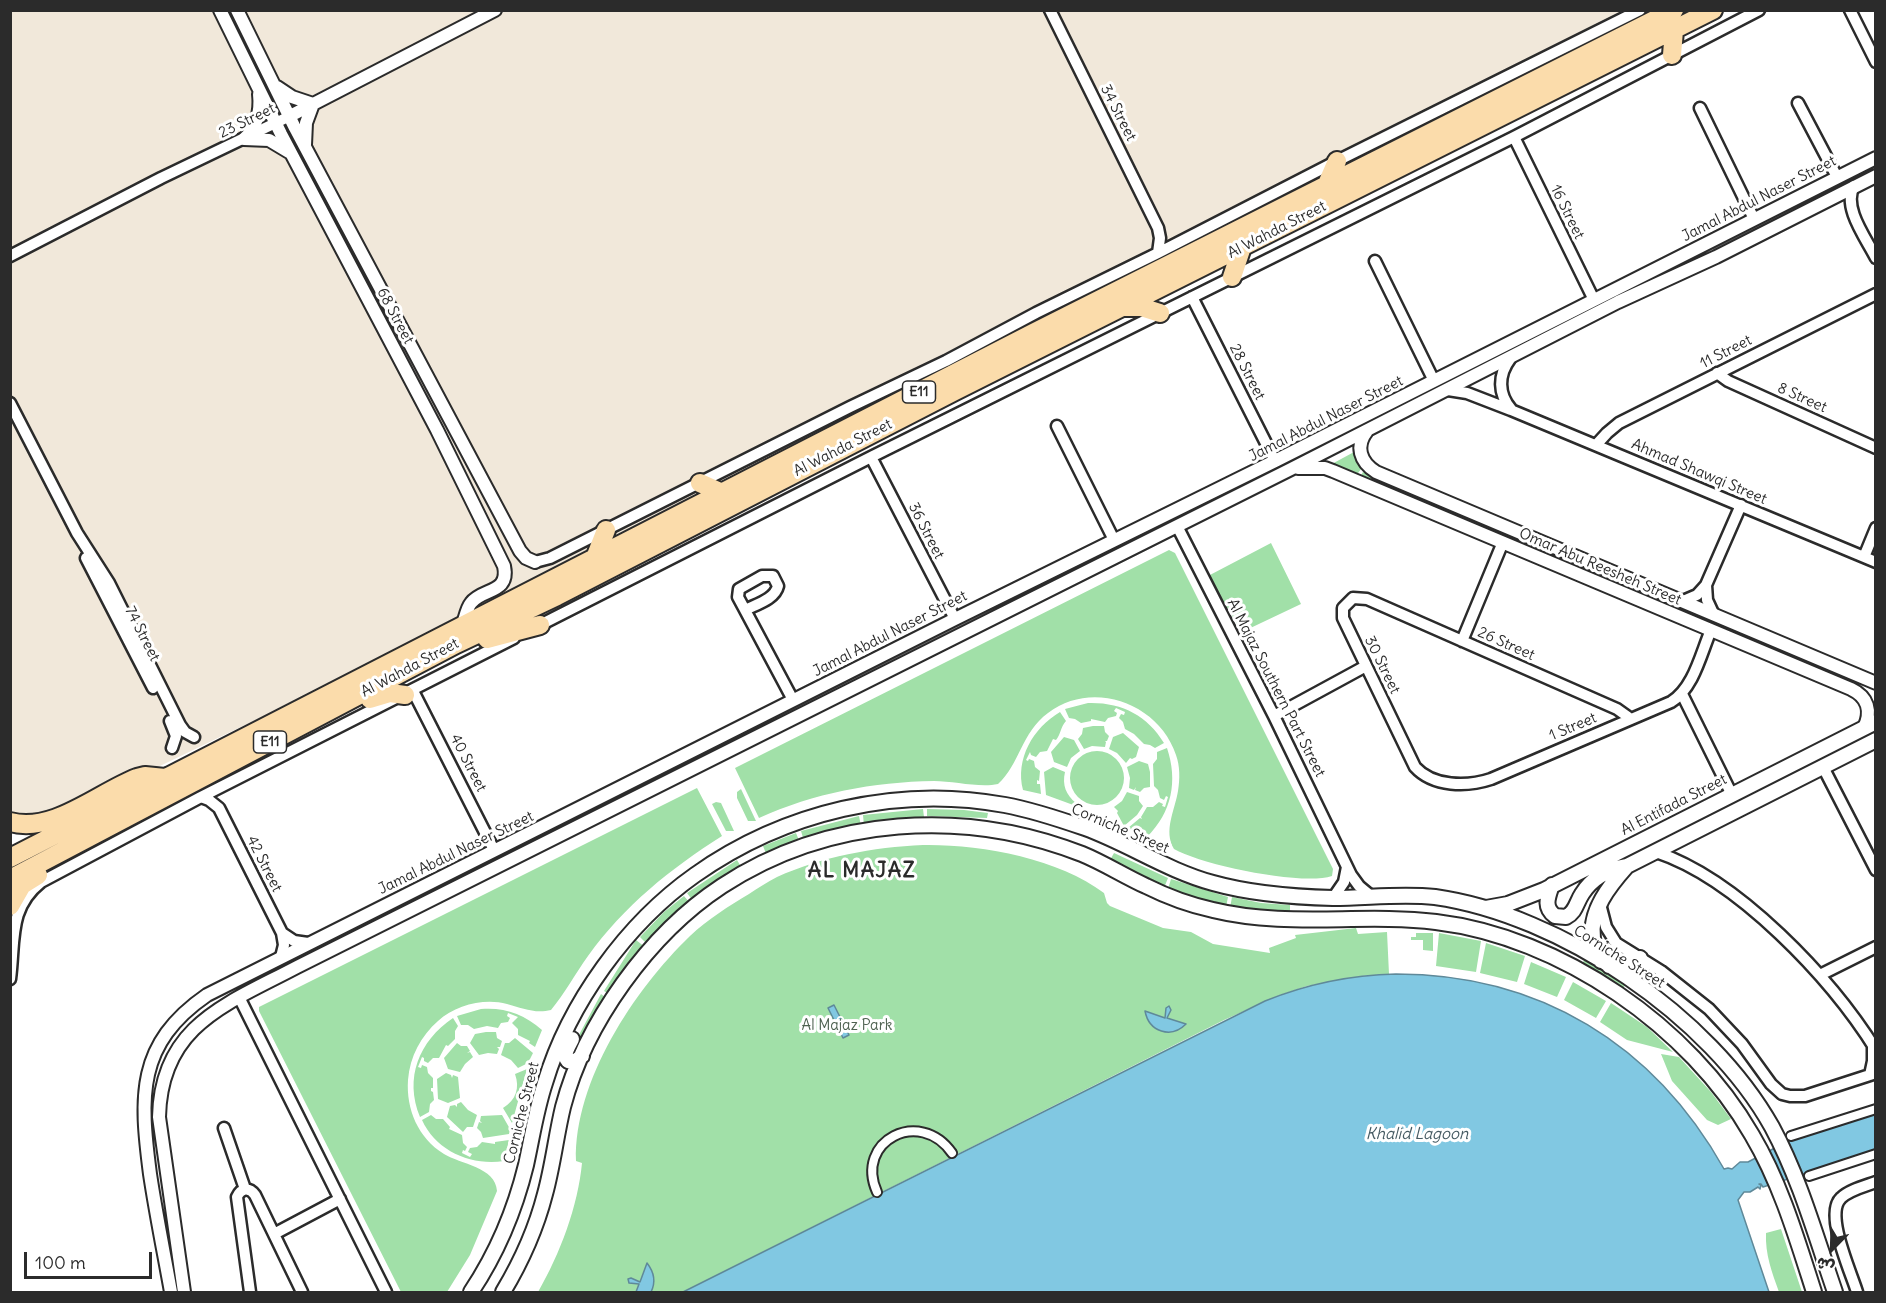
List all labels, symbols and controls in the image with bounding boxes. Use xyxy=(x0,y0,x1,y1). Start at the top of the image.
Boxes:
street label: 34 Street xyxy=(1096,82,1140,144)
street label: 23 Street xyxy=(216,100,278,142)
street label: Jamal Abdul Naser Street xyxy=(1679,152,1839,246)
street label: 16 Street xyxy=(1546,182,1588,242)
street label: Al Wahda Street xyxy=(1225,197,1329,263)
street label: 68 Street xyxy=(373,285,417,347)
street label: 11 Street xyxy=(1697,331,1755,373)
street label: 28 Street xyxy=(1225,341,1269,403)
street label: Jamal Abdul Naser Street xyxy=(1246,372,1406,466)
street label: 8 Street xyxy=(1774,379,1830,417)
road number: E11 xyxy=(902,381,936,403)
street label: Al Wahda Street xyxy=(791,415,895,481)
street label: Ahmad Shawqi Street xyxy=(1629,435,1769,509)
street label: 36 Street xyxy=(904,500,948,562)
street label: Omar Abu Reesheh Street xyxy=(1516,525,1684,609)
street label: Jamal Abdul Naser Street xyxy=(810,587,970,681)
street label: Al Majaz Southern Part Street xyxy=(1223,596,1329,780)
street label: 74 Street xyxy=(121,603,163,665)
street label: 26 Street xyxy=(1475,623,1537,665)
street label: 30 Street xyxy=(1360,633,1404,697)
street label: Al Wahda Street xyxy=(358,635,462,701)
street label: 1 Street xyxy=(1547,709,1599,745)
road number: E11 xyxy=(254,731,286,753)
street label: 40 Street xyxy=(446,731,490,795)
street label: Al Entifada Street xyxy=(1618,771,1730,839)
street label: Corniche Street xyxy=(1068,800,1172,858)
street label: Jamal Abdul Naser Street xyxy=(375,808,537,898)
street label: 42 Street xyxy=(242,833,286,895)
district label: AL MAJAZ xyxy=(808,858,916,884)
street label: Corniche Street xyxy=(1570,922,1668,992)
park label: Al Majaz Park xyxy=(802,1017,892,1035)
street label: Corniche Street xyxy=(501,1060,543,1166)
water label: Khalid Lagoon xyxy=(1366,1124,1468,1144)
north arrow xyxy=(1802,1219,1862,1279)
scale bar xyxy=(27,1240,154,1278)
text: 100 m xyxy=(35,1251,86,1274)
text: ش xyxy=(1813,1253,1837,1278)

